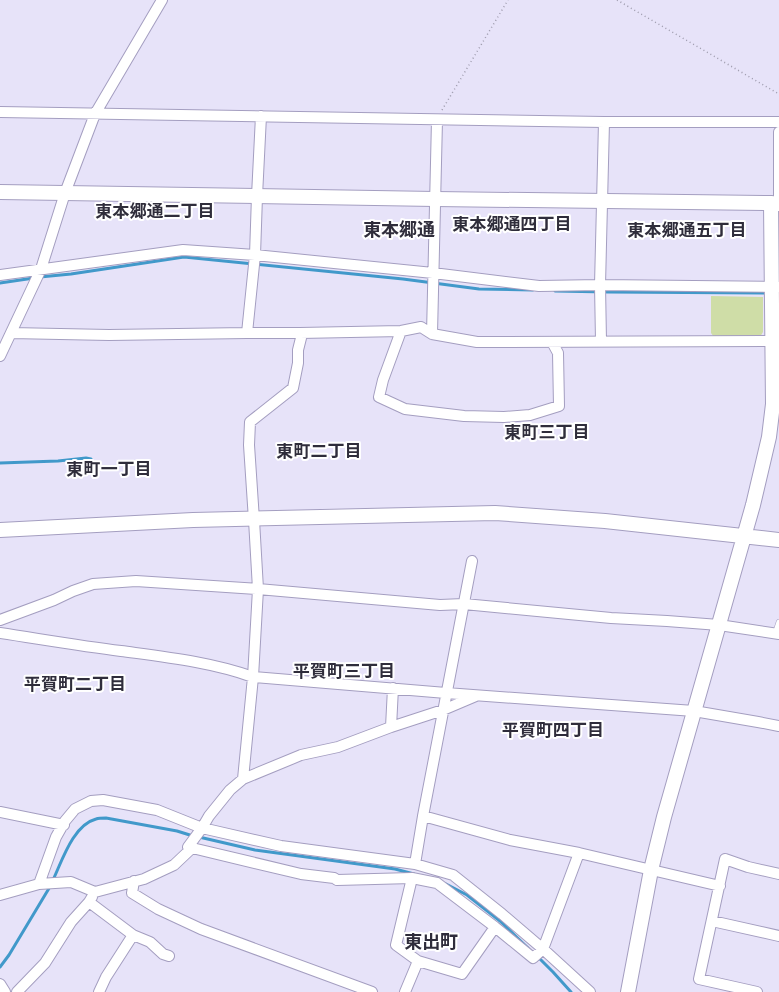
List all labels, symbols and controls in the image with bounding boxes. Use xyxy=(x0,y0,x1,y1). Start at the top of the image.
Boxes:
district label: 東本郷通二丁目 xyxy=(96,199,215,223)
district label: 東本郷通四丁目 xyxy=(453,212,572,236)
district label: 東本郷通 xyxy=(363,217,435,243)
district label: 東本郷通五丁目 xyxy=(628,218,747,242)
district label: 東町三丁目 xyxy=(505,420,590,444)
district label: 東町二丁目 xyxy=(277,439,362,463)
district label: 東町一丁目 xyxy=(67,457,152,481)
district label: 平賀町三丁目 xyxy=(293,659,395,683)
district label: 平賀町二丁目 xyxy=(24,672,126,696)
district label: 平賀町四丁目 xyxy=(502,718,604,742)
district label: 東出町 xyxy=(404,929,458,955)

